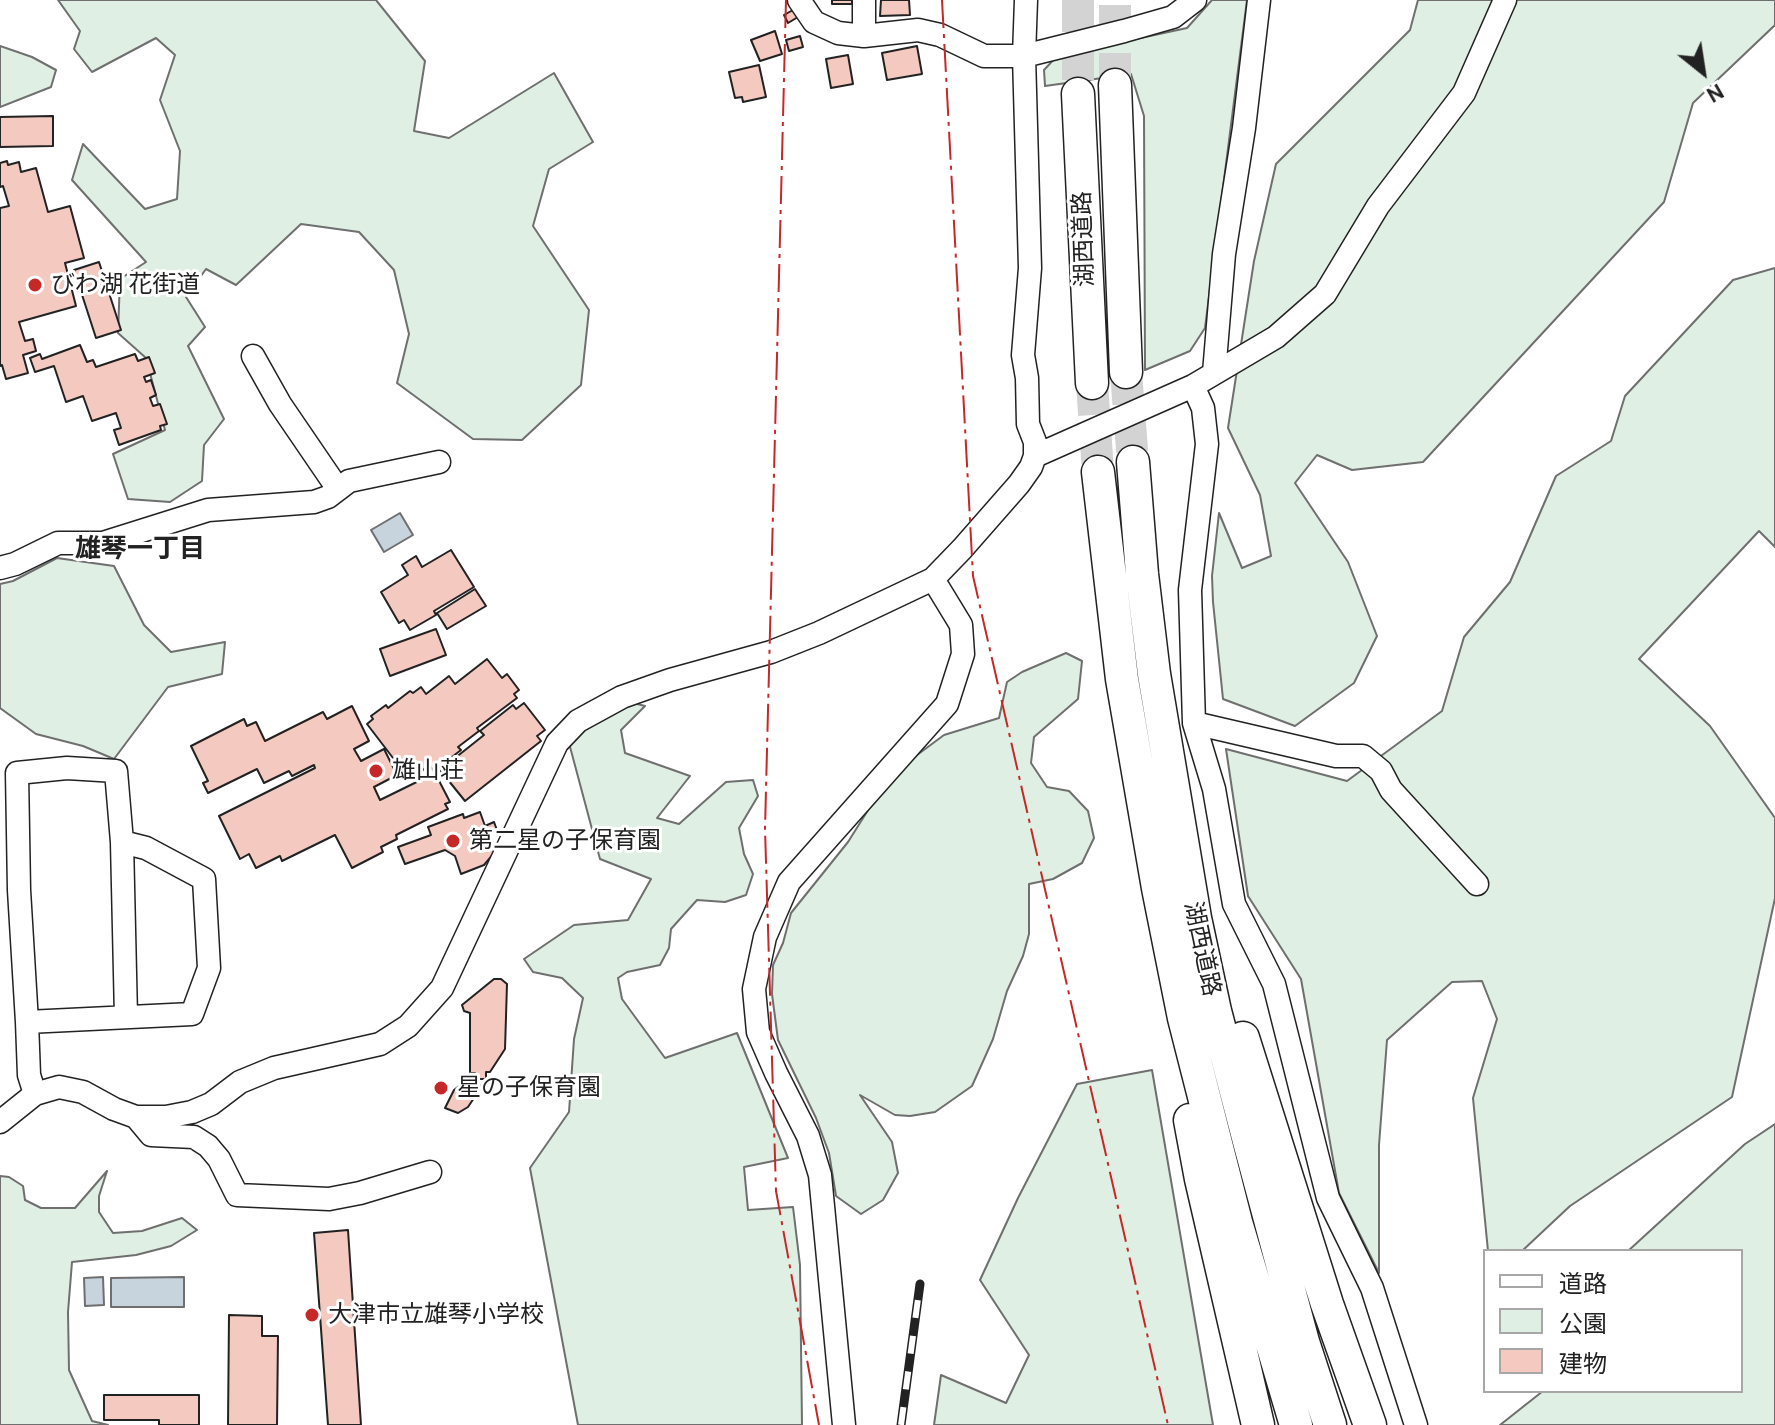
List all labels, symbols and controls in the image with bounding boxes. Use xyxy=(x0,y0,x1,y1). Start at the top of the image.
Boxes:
north arrow xyxy=(1663,32,1743,112)
text: N xyxy=(1702,78,1729,109)
street label: 湖西道路 xyxy=(1068,191,1100,287)
place label: びわ湖 花街道 xyxy=(51,271,200,299)
marker: びわ湖 花街道 xyxy=(26,276,44,294)
district label: 雄琴一丁目 xyxy=(75,533,205,565)
place label: 雄山荘 xyxy=(392,757,464,785)
marker: 雄山荘 xyxy=(367,762,385,780)
place label: 第二星の子保育園 xyxy=(469,827,661,855)
marker: 第二星の子保育園 xyxy=(444,832,462,850)
street label: 湖西道路 xyxy=(1178,899,1226,999)
place label: 星の子保育園 xyxy=(457,1074,601,1102)
marker: 星の子保育園 xyxy=(432,1079,450,1097)
legend xyxy=(1483,1249,1743,1393)
text: 道路 xyxy=(1559,1269,1607,1298)
place label: 大津市立雄琴小学校 xyxy=(328,1301,544,1329)
marker: 大津市立雄琴小学校 xyxy=(303,1306,321,1324)
text: 公園 xyxy=(1559,1309,1607,1338)
text: 建物 xyxy=(1559,1349,1607,1378)

